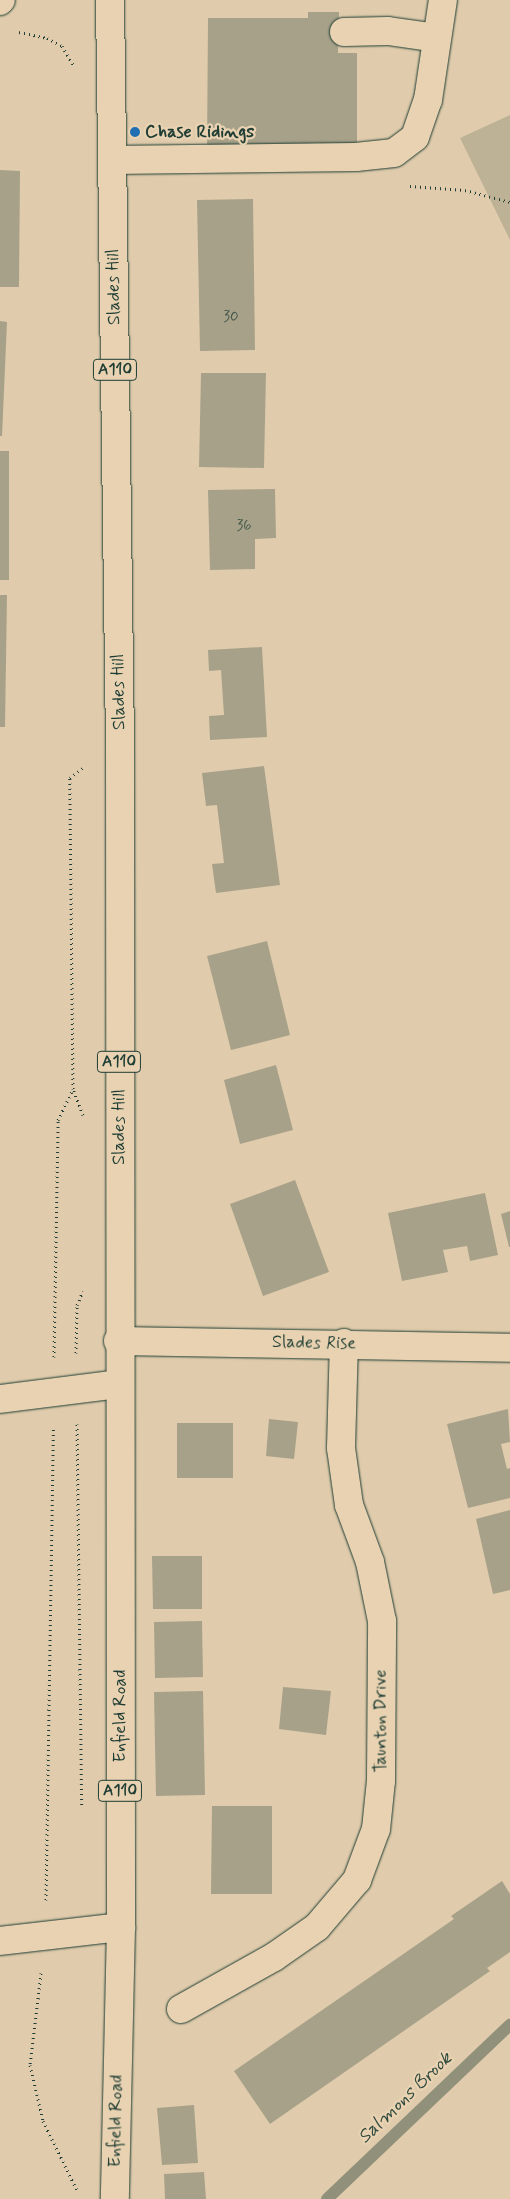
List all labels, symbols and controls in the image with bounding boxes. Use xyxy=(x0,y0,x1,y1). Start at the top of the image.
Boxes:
place label: Chase Ridings xyxy=(145,121,254,143)
marker: Chase Ridings xyxy=(129,126,141,138)
street label: Slades Hill xyxy=(103,248,125,326)
house number: 30 xyxy=(223,309,239,327)
road number: A110 xyxy=(92,356,138,384)
house number: 36 xyxy=(236,518,252,536)
street label: Slades Hill xyxy=(108,653,130,731)
road number: A110 xyxy=(96,1048,142,1076)
street label: Slades Hill xyxy=(108,1088,130,1166)
street label: Slades Rise xyxy=(272,1331,356,1355)
street label: Enfield Road xyxy=(109,1670,131,1762)
street label: Taunton Drive xyxy=(370,1670,392,1772)
road number: A110 xyxy=(98,1778,142,1804)
water label: Salmons Brook xyxy=(353,2048,457,2148)
street label: Enfield Road xyxy=(104,2075,128,2167)

